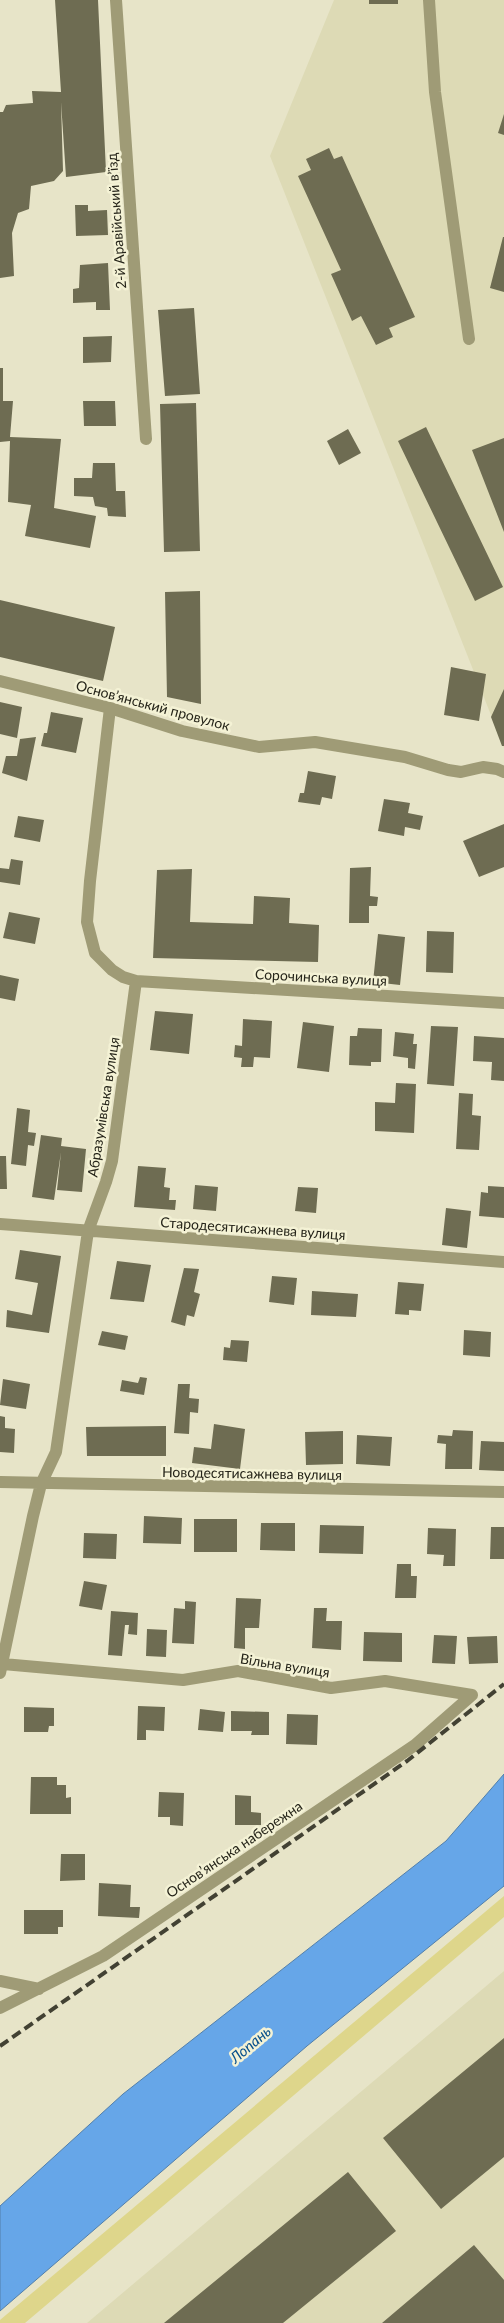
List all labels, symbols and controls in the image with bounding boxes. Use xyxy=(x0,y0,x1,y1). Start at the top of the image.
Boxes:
street label: 2-й Аравійський в’їзд xyxy=(103,152,129,290)
street label: Основ’янський провулок xyxy=(74,676,233,734)
street label: Сорочинська вулиця xyxy=(255,965,387,989)
street label: Абразумівська вулиця xyxy=(84,1036,122,1178)
street label: Стародесятисажнева вулиця xyxy=(160,1213,346,1243)
street label: Новодесятисажнева вулиця xyxy=(162,1463,342,1483)
street label: Вільна вулиця xyxy=(239,1650,331,1680)
street label: Основ’янська набережна xyxy=(163,1797,305,1901)
water label: Лопань xyxy=(225,2022,274,2067)

